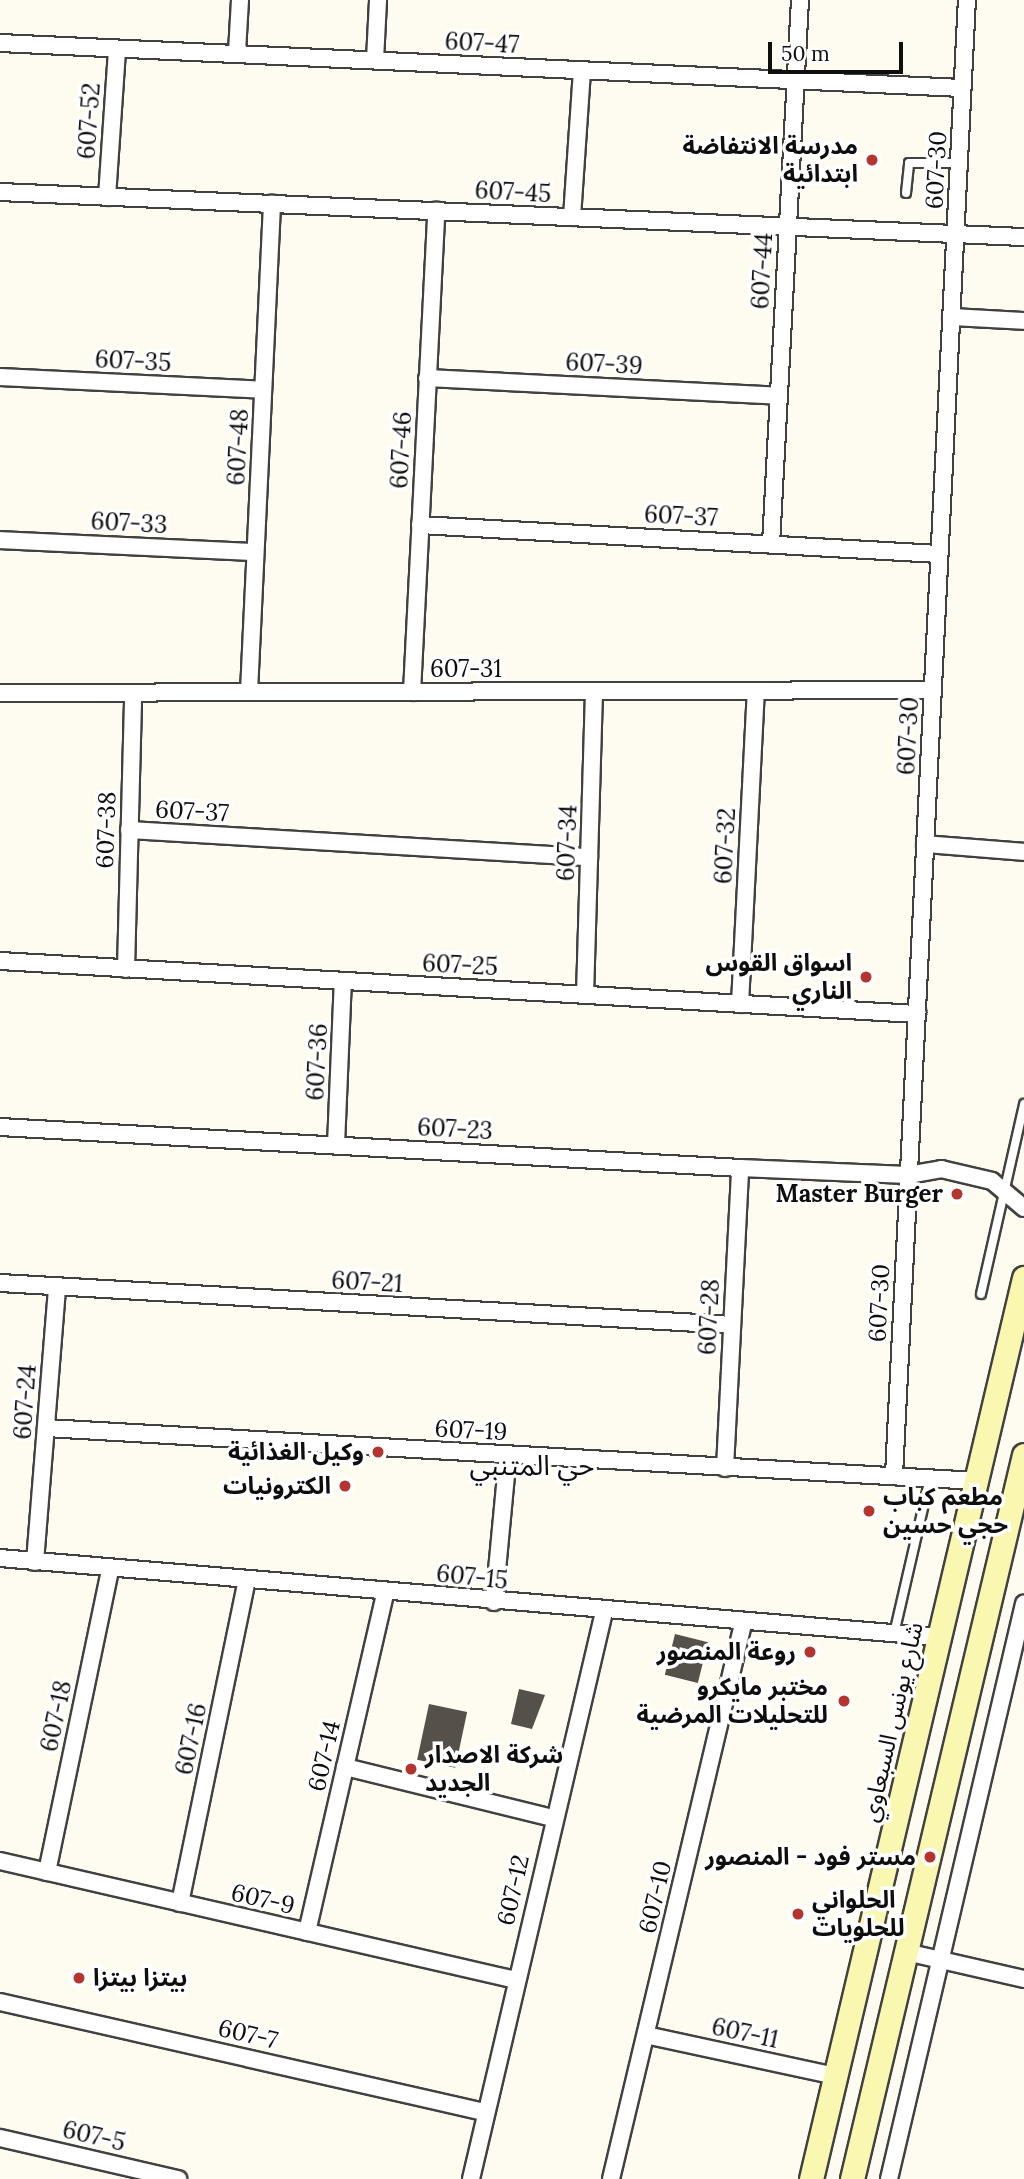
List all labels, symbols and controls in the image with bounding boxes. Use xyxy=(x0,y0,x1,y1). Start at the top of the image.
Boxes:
street label: 607-47 xyxy=(444,27,520,59)
scale bar xyxy=(772,28,907,72)
text: 50 m xyxy=(781,40,830,67)
street label: 607-52 xyxy=(72,82,106,160)
street label: 607-30 xyxy=(920,130,952,210)
place label: مدرسة الانتفاضة ابتدائية xyxy=(683,132,858,188)
marker: مدرسة الانتفاضة ابتدائية xyxy=(864,152,880,168)
street label: 607-45 xyxy=(474,176,552,208)
street label: 607-44 xyxy=(746,232,778,310)
street label: 607-35 xyxy=(94,345,172,377)
street label: 607-39 xyxy=(565,348,643,380)
street label: 607-48 xyxy=(222,408,254,486)
street label: 607-46 xyxy=(385,411,417,489)
street label: 607-37 xyxy=(643,500,719,532)
street label: 607-33 xyxy=(90,507,168,539)
street label: 607-31 xyxy=(430,655,502,683)
street label: 607-30 xyxy=(892,696,924,776)
street label: 607-38 xyxy=(90,791,122,869)
street label: 607-37 xyxy=(154,795,230,827)
street label: 607-34 xyxy=(551,804,583,882)
street label: 607-32 xyxy=(709,807,741,885)
street label: 607-25 xyxy=(421,949,499,981)
place label: اسواق القوس الناري xyxy=(705,949,852,1005)
marker: اسواق القوس الناري xyxy=(858,969,874,985)
street label: 607-36 xyxy=(301,1023,333,1101)
street label: 607-23 xyxy=(416,1113,494,1145)
place label: Master Burger xyxy=(776,1180,943,1208)
marker: Master Burger xyxy=(949,1186,965,1202)
street label: 607-30 xyxy=(863,1263,895,1343)
street label: 607-21 xyxy=(331,1266,403,1298)
street label: 607-28 xyxy=(693,1278,725,1356)
street label: 607-24 xyxy=(8,1363,42,1441)
street label: 607-19 xyxy=(434,1414,508,1446)
place label: وكيل الغذائية xyxy=(228,1438,364,1466)
marker: وكيل الغذائية xyxy=(370,1444,386,1460)
district label: حي المتنبي xyxy=(470,1448,594,1482)
place label: الكترونيات xyxy=(223,1472,331,1500)
marker: الكترونيات xyxy=(337,1478,353,1494)
place label: مطعم كباب حجي حسين xyxy=(883,1483,1008,1539)
marker: مطعم كباب حجي حسين xyxy=(861,1503,877,1519)
street label: 607-15 xyxy=(435,1559,509,1595)
street label: شارع يونس السبعاوي xyxy=(855,1619,929,1825)
place label: روعة المنصور xyxy=(657,1638,796,1666)
marker: روعة المنصور xyxy=(802,1644,818,1660)
place label: مختبر مايكرو للتحليلات المرضية xyxy=(637,1673,828,1729)
street label: 607-18 xyxy=(34,1678,78,1754)
marker: مختبر مايكرو للتحليلات المرضية xyxy=(834,1691,854,1711)
street label: 607-16 xyxy=(169,1701,213,1777)
street label: 607-14 xyxy=(302,1718,346,1794)
place label: شركة الاصدار الجديد xyxy=(425,1741,563,1797)
marker: شركة الاصدار الجديد xyxy=(403,1761,419,1777)
place label: مستر فود - المنصور xyxy=(705,1843,916,1871)
marker: مستر فود - المنصور xyxy=(922,1849,938,1865)
street label: 607-12 xyxy=(491,1852,535,1928)
street label: 607-10 xyxy=(633,1858,677,1936)
street label: 607-9 xyxy=(228,1878,298,1920)
place label: الحلواني للحلويات xyxy=(812,1886,905,1942)
marker: الحلواني للحلويات xyxy=(790,1906,806,1922)
place label: بيتزا بيتزا xyxy=(93,1964,187,1992)
marker: بيتزا بيتزا xyxy=(71,1970,87,1986)
street label: 607-11 xyxy=(709,2012,781,2054)
street label: 607-7 xyxy=(215,2013,281,2055)
street label: 607-5 xyxy=(60,2115,128,2157)

